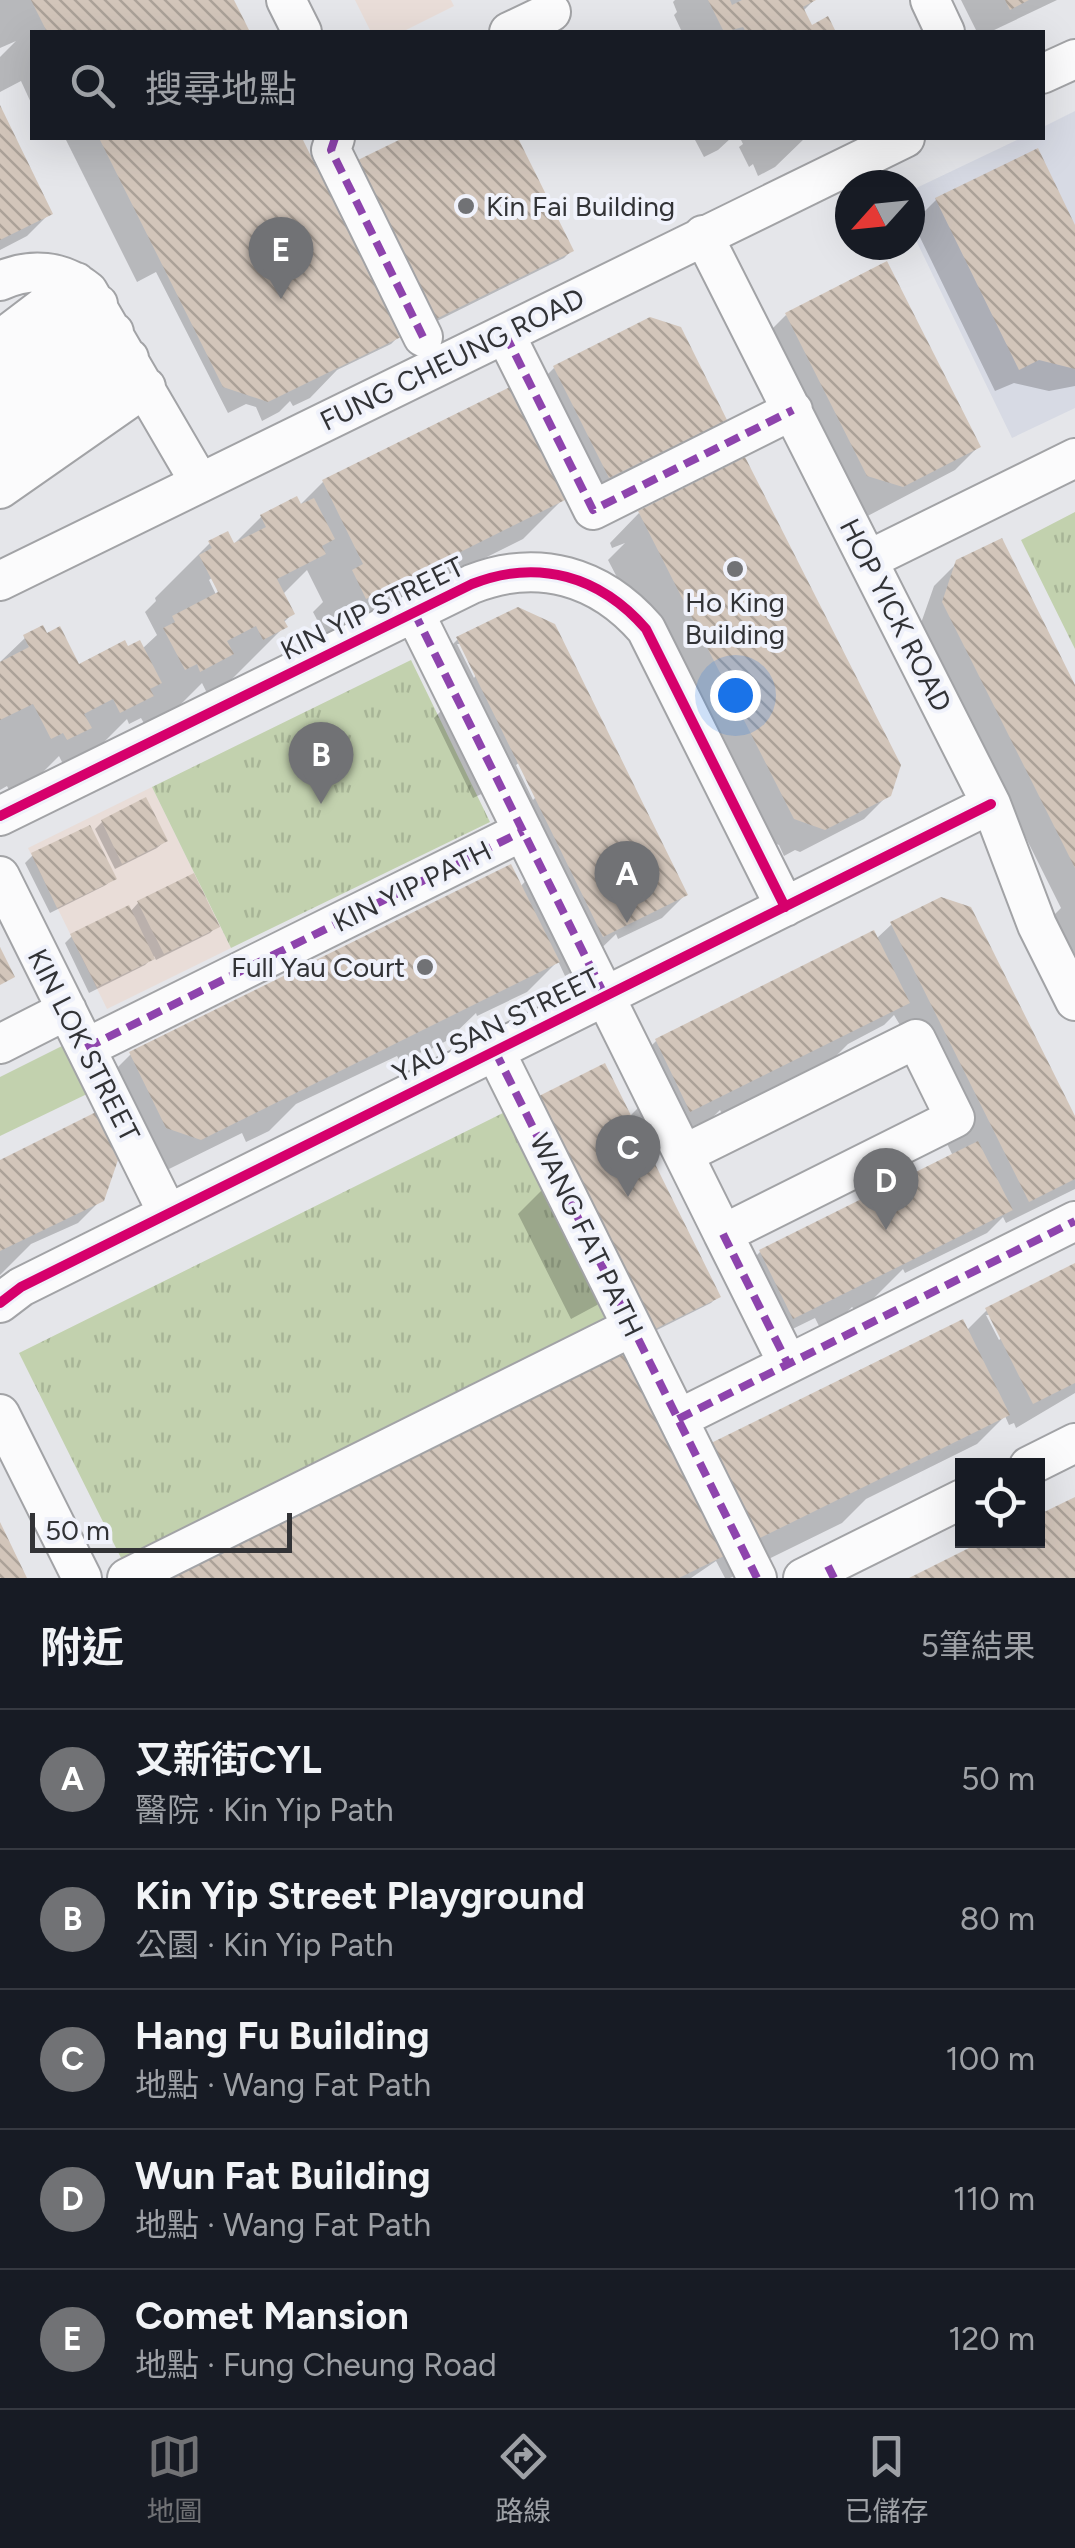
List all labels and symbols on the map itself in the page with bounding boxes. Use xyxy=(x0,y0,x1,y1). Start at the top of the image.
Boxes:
north arrow xyxy=(835,170,925,260)
place label: Kin Fai Building xyxy=(486,189,675,223)
marker: Kin Fai Building xyxy=(455,195,477,217)
pin: E xyxy=(248,216,314,299)
street label: FUNG CHEUNG ROAD xyxy=(314,280,590,438)
street label: HOP YICK ROAD xyxy=(833,513,959,717)
street label: KIN YIP STREET xyxy=(275,549,470,667)
marker: Ho King Building xyxy=(724,558,746,580)
place label: Ho King Building xyxy=(685,585,785,651)
your location xyxy=(710,670,761,721)
pin: B xyxy=(288,722,354,804)
street label: KIN YIP PATH xyxy=(327,833,497,939)
pin: A xyxy=(594,840,660,923)
street label: KIN LOK STREET xyxy=(21,943,147,1148)
place label: Full Yau Court xyxy=(231,950,405,984)
marker: Full Yau Court xyxy=(414,956,436,978)
street label: YAU SAN STREET xyxy=(387,960,606,1090)
pin: C xyxy=(596,1114,660,1197)
street label: WANG FAT PATH xyxy=(523,1128,651,1342)
pin: D xyxy=(854,1148,918,1230)
scale bar xyxy=(30,1508,292,1552)

